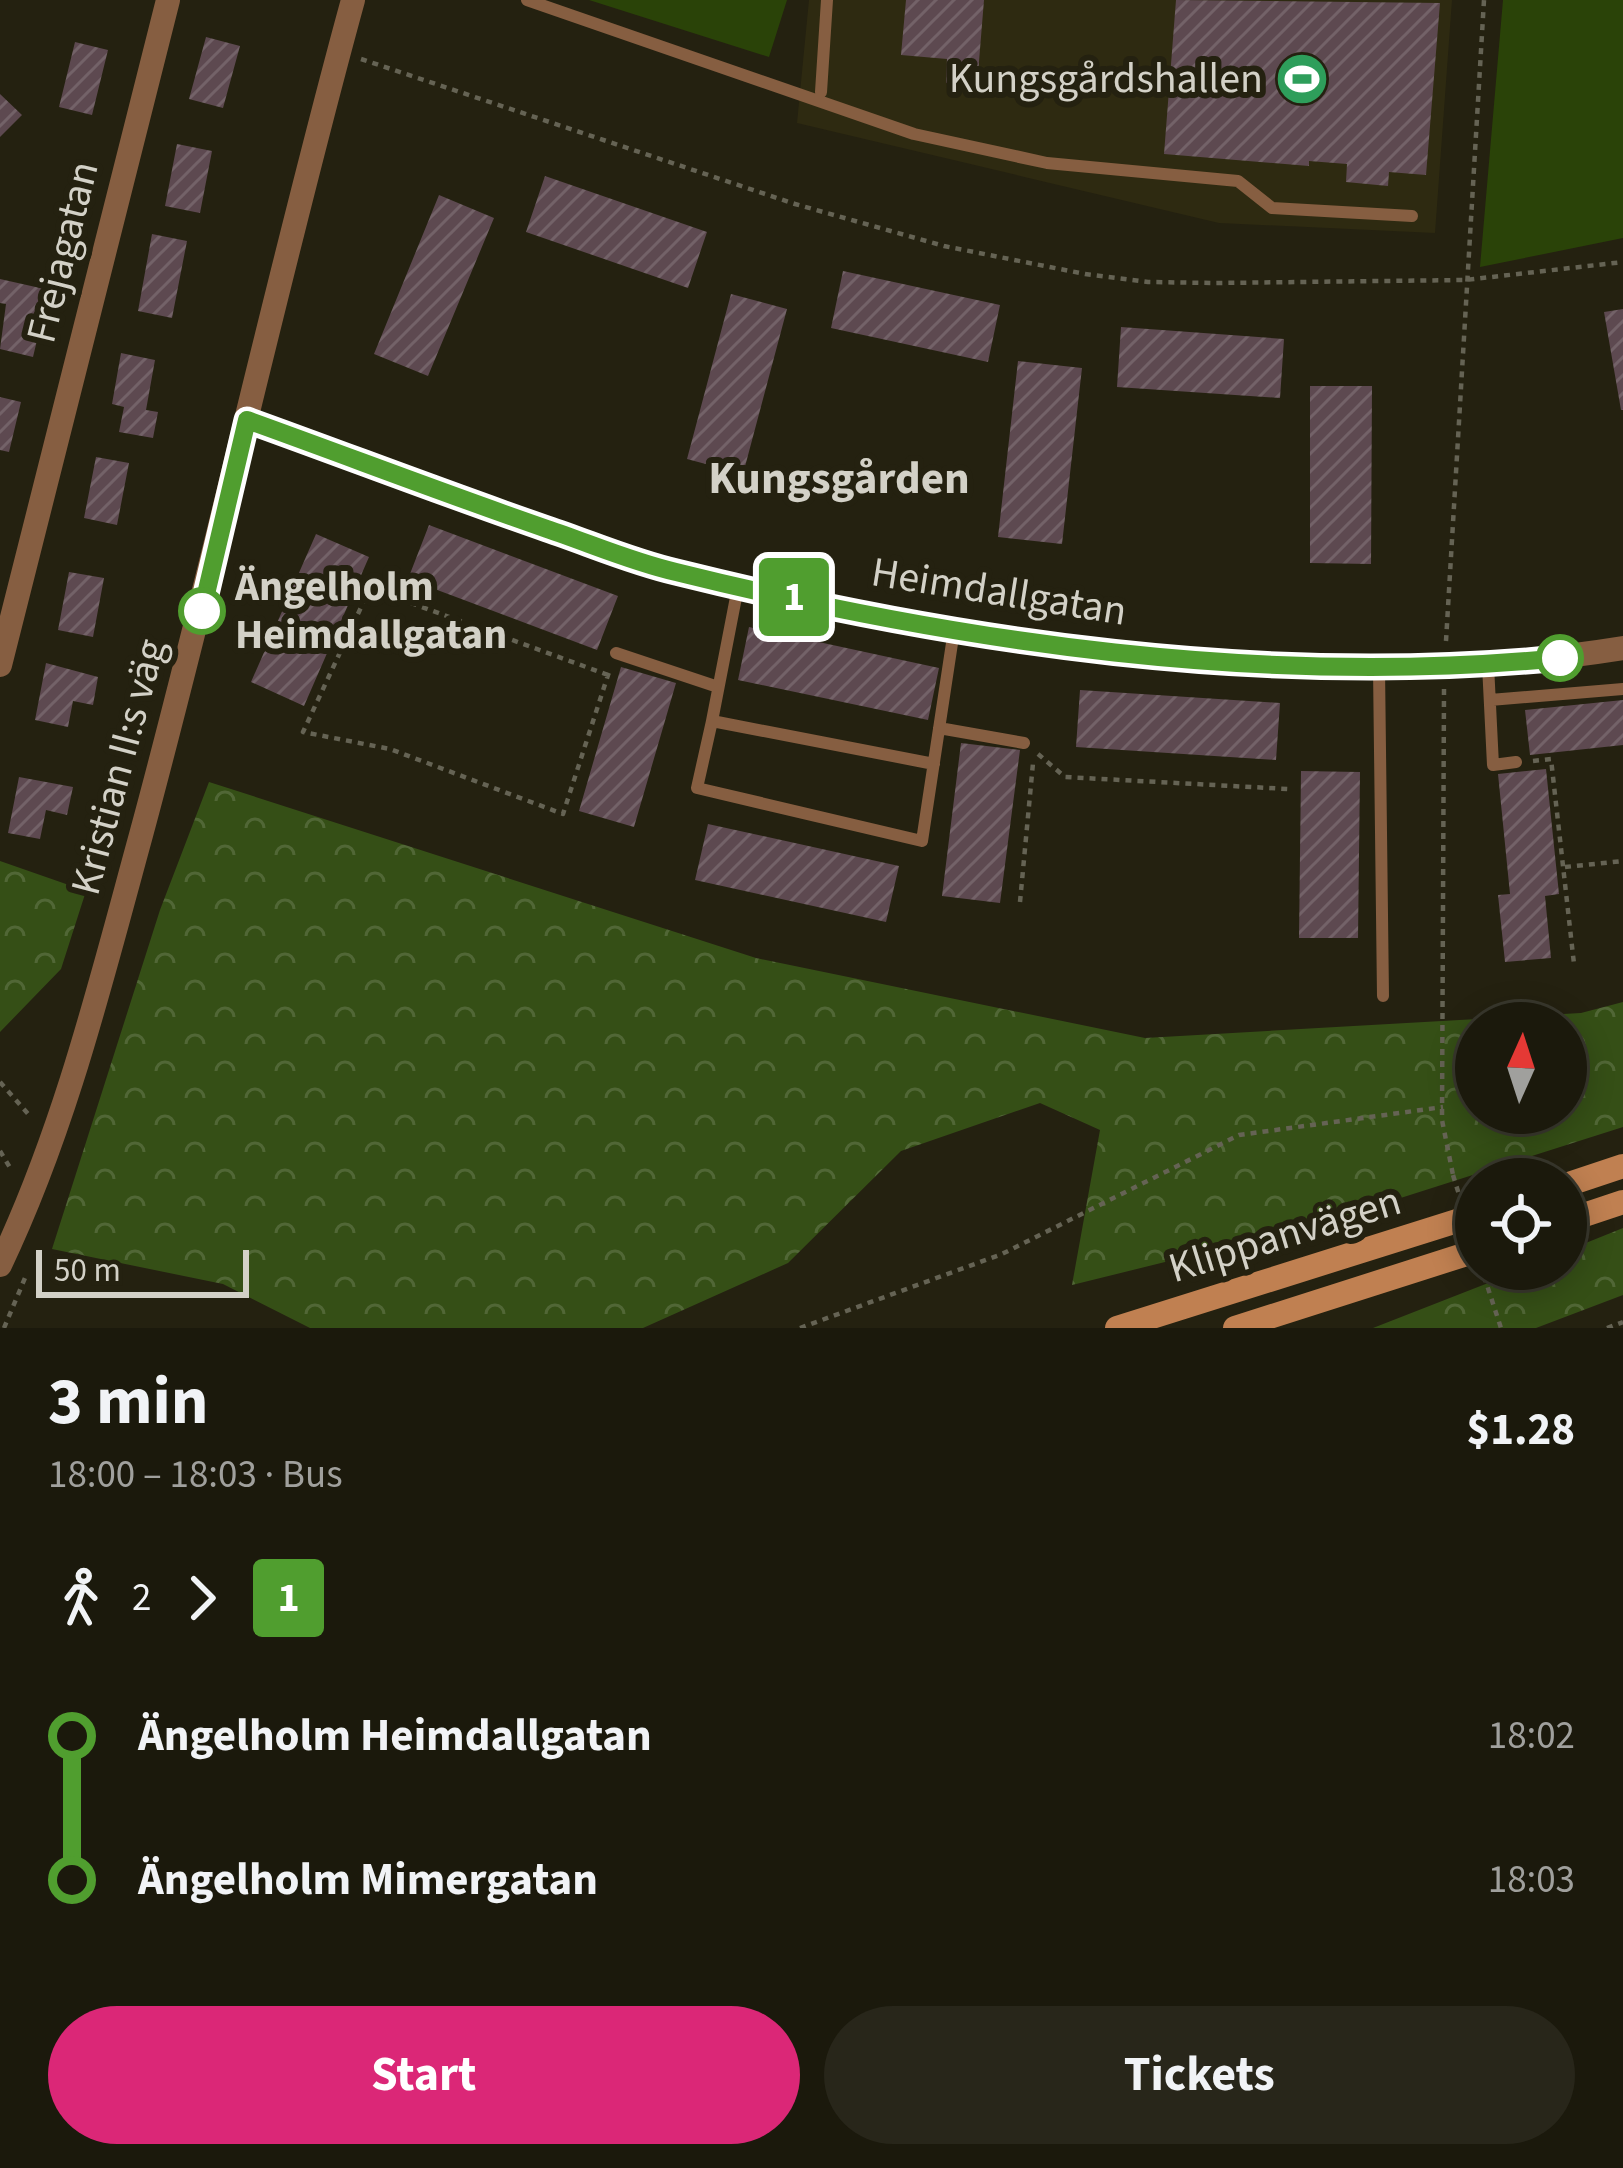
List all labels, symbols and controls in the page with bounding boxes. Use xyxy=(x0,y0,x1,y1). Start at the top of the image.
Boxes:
place label: Kungsgårdshallen xyxy=(949,49,1263,109)
sports icon: Kungsgårdshallen xyxy=(1274,51,1330,107)
street label: Frejagatan xyxy=(12,155,114,349)
district label: Kungsgården xyxy=(708,447,970,511)
street label: Heimdallgatan xyxy=(867,542,1131,642)
place label: Ängelholm Heimdallgatan xyxy=(234,557,507,665)
line badge: 1 xyxy=(755,558,833,636)
text: 1 xyxy=(783,567,805,627)
marker: Ängelholm Heimdallgatan xyxy=(180,589,224,633)
street label: Kristian II:s väg xyxy=(56,632,182,902)
unlabelled marker xyxy=(1538,636,1582,680)
north arrow xyxy=(1455,1002,1587,1134)
map controls xyxy=(1455,1002,1587,1290)
button: locate xyxy=(1455,1158,1587,1290)
street label: Klippanvägen xyxy=(1162,1171,1408,1299)
scale bar xyxy=(36,1244,249,1297)
text: 50 m xyxy=(54,1247,121,1294)
text: 3 min xyxy=(48,1355,209,1449)
text: $1.28 xyxy=(1466,1398,1575,1462)
text: 18:00 – 18:03 · Bus xyxy=(48,1447,343,1503)
icon: walk xyxy=(48,1565,114,1631)
icon: forward xyxy=(169,1565,235,1631)
text: 1 xyxy=(277,1568,300,1628)
text: 2 xyxy=(132,1570,151,1626)
text: Ängelholm Heimdallgatan xyxy=(138,1704,652,1768)
text: 18:02 xyxy=(1488,1708,1575,1764)
text: Ängelholm Mimergatan xyxy=(138,1848,598,1912)
text: 18:03 xyxy=(1488,1852,1575,1908)
button: Start xyxy=(48,2006,800,2144)
button: Tickets xyxy=(824,2006,1575,2144)

